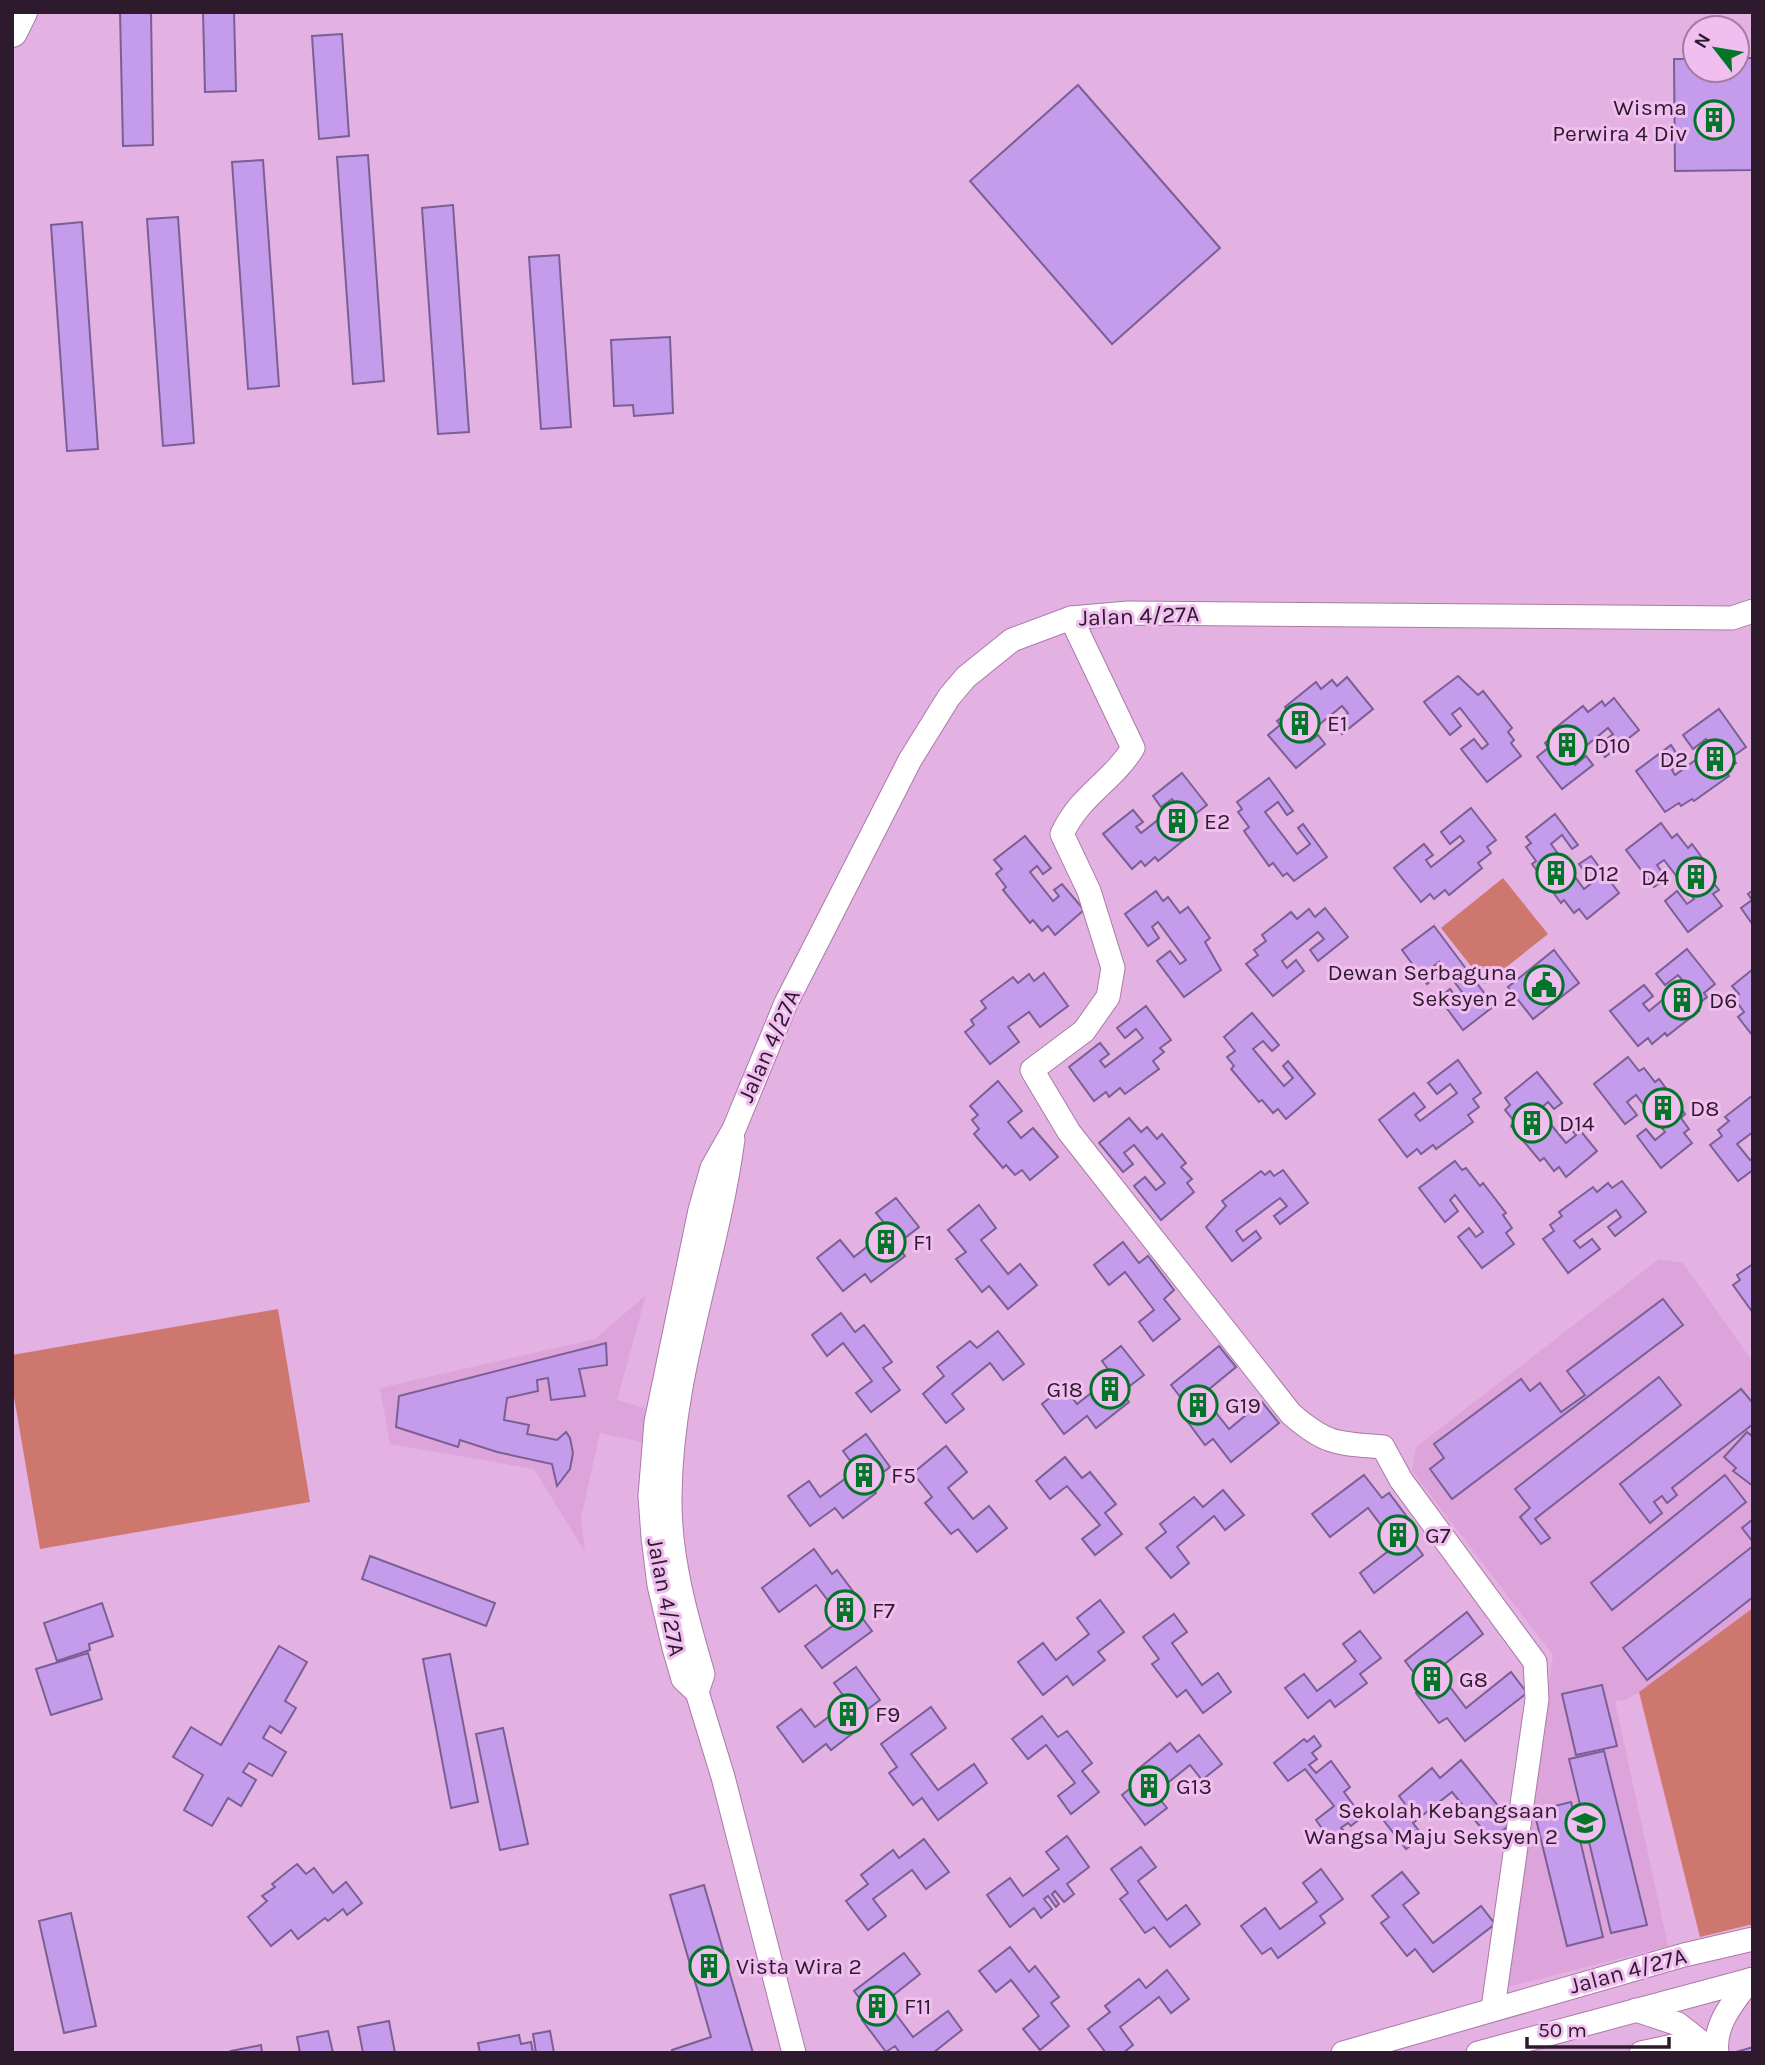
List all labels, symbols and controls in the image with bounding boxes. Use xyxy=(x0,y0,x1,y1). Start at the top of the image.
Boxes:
north arrow xyxy=(1681,14,1751,84)
text: N xyxy=(1689,29,1715,52)
place label: Wisma Perwira 4 Div xyxy=(1552,94,1687,147)
building icon: Wisma Perwira 4 Div xyxy=(1693,99,1735,141)
street label: Jalan 4/27A xyxy=(1078,600,1200,632)
building icon: E1 xyxy=(1279,702,1321,744)
place label: E1 xyxy=(1327,710,1348,737)
building icon: D10 xyxy=(1546,724,1588,766)
place label: D10 xyxy=(1594,732,1630,759)
building icon: D2 xyxy=(1694,738,1736,780)
place label: D2 xyxy=(1659,746,1688,773)
building icon: E2 xyxy=(1156,800,1198,842)
place label: E2 xyxy=(1204,808,1230,835)
building icon: D12 xyxy=(1535,852,1577,894)
building icon: D4 xyxy=(1675,856,1717,898)
place label: D12 xyxy=(1583,860,1619,887)
place label: D4 xyxy=(1641,864,1669,891)
place label: Dewan Serbaguna Seksyen 2 xyxy=(1328,959,1517,1012)
public building icon: Dewan Serbaguna Seksyen 2 xyxy=(1523,964,1565,1006)
building icon: D6 xyxy=(1661,979,1703,1021)
street label: Jalan 4/27A xyxy=(732,985,806,1107)
place label: D6 xyxy=(1709,987,1737,1014)
building icon: D8 xyxy=(1642,1087,1684,1129)
place label: D8 xyxy=(1690,1095,1719,1122)
building icon: D14 xyxy=(1511,1102,1553,1144)
place label: D14 xyxy=(1559,1110,1595,1137)
building icon: F1 xyxy=(865,1221,907,1263)
place label: F1 xyxy=(913,1229,933,1256)
building icon: G18 xyxy=(1089,1368,1131,1410)
place label: G18 xyxy=(1046,1376,1083,1403)
building icon: G19 xyxy=(1177,1384,1219,1426)
place label: G19 xyxy=(1225,1392,1261,1419)
building icon: F5 xyxy=(843,1454,885,1496)
place label: F5 xyxy=(891,1462,916,1489)
building icon: G7 xyxy=(1377,1514,1419,1556)
place label: G7 xyxy=(1425,1522,1451,1549)
street label: Jalan 4/27A xyxy=(641,1535,691,1659)
building icon: F7 xyxy=(824,1589,866,1631)
place label: F7 xyxy=(872,1597,895,1624)
building icon: G8 xyxy=(1411,1658,1453,1700)
place label: G8 xyxy=(1459,1666,1488,1693)
building icon: F9 xyxy=(827,1693,869,1735)
place label: F9 xyxy=(875,1701,900,1728)
building icon: G13 xyxy=(1128,1765,1170,1807)
place label: G13 xyxy=(1176,1773,1212,1800)
place label: Sekolah Kebangsaan Wangsa Maju Seksyen 2 xyxy=(1304,1797,1558,1850)
school or university icon: Sekolah Kebangsaan Wangsa Maju Seksyen 2 xyxy=(1564,1802,1606,1844)
street label: Jalan 4/27A xyxy=(1566,1942,1690,2000)
building icon: Vista Wira 2 xyxy=(688,1945,730,1987)
place label: Vista Wira 2 xyxy=(736,1953,862,1980)
building icon: F11 xyxy=(856,1985,898,2027)
place label: F11 xyxy=(904,1993,931,2020)
scale bar xyxy=(1527,2006,1669,2050)
text: 50 m xyxy=(1538,2018,1587,2042)

